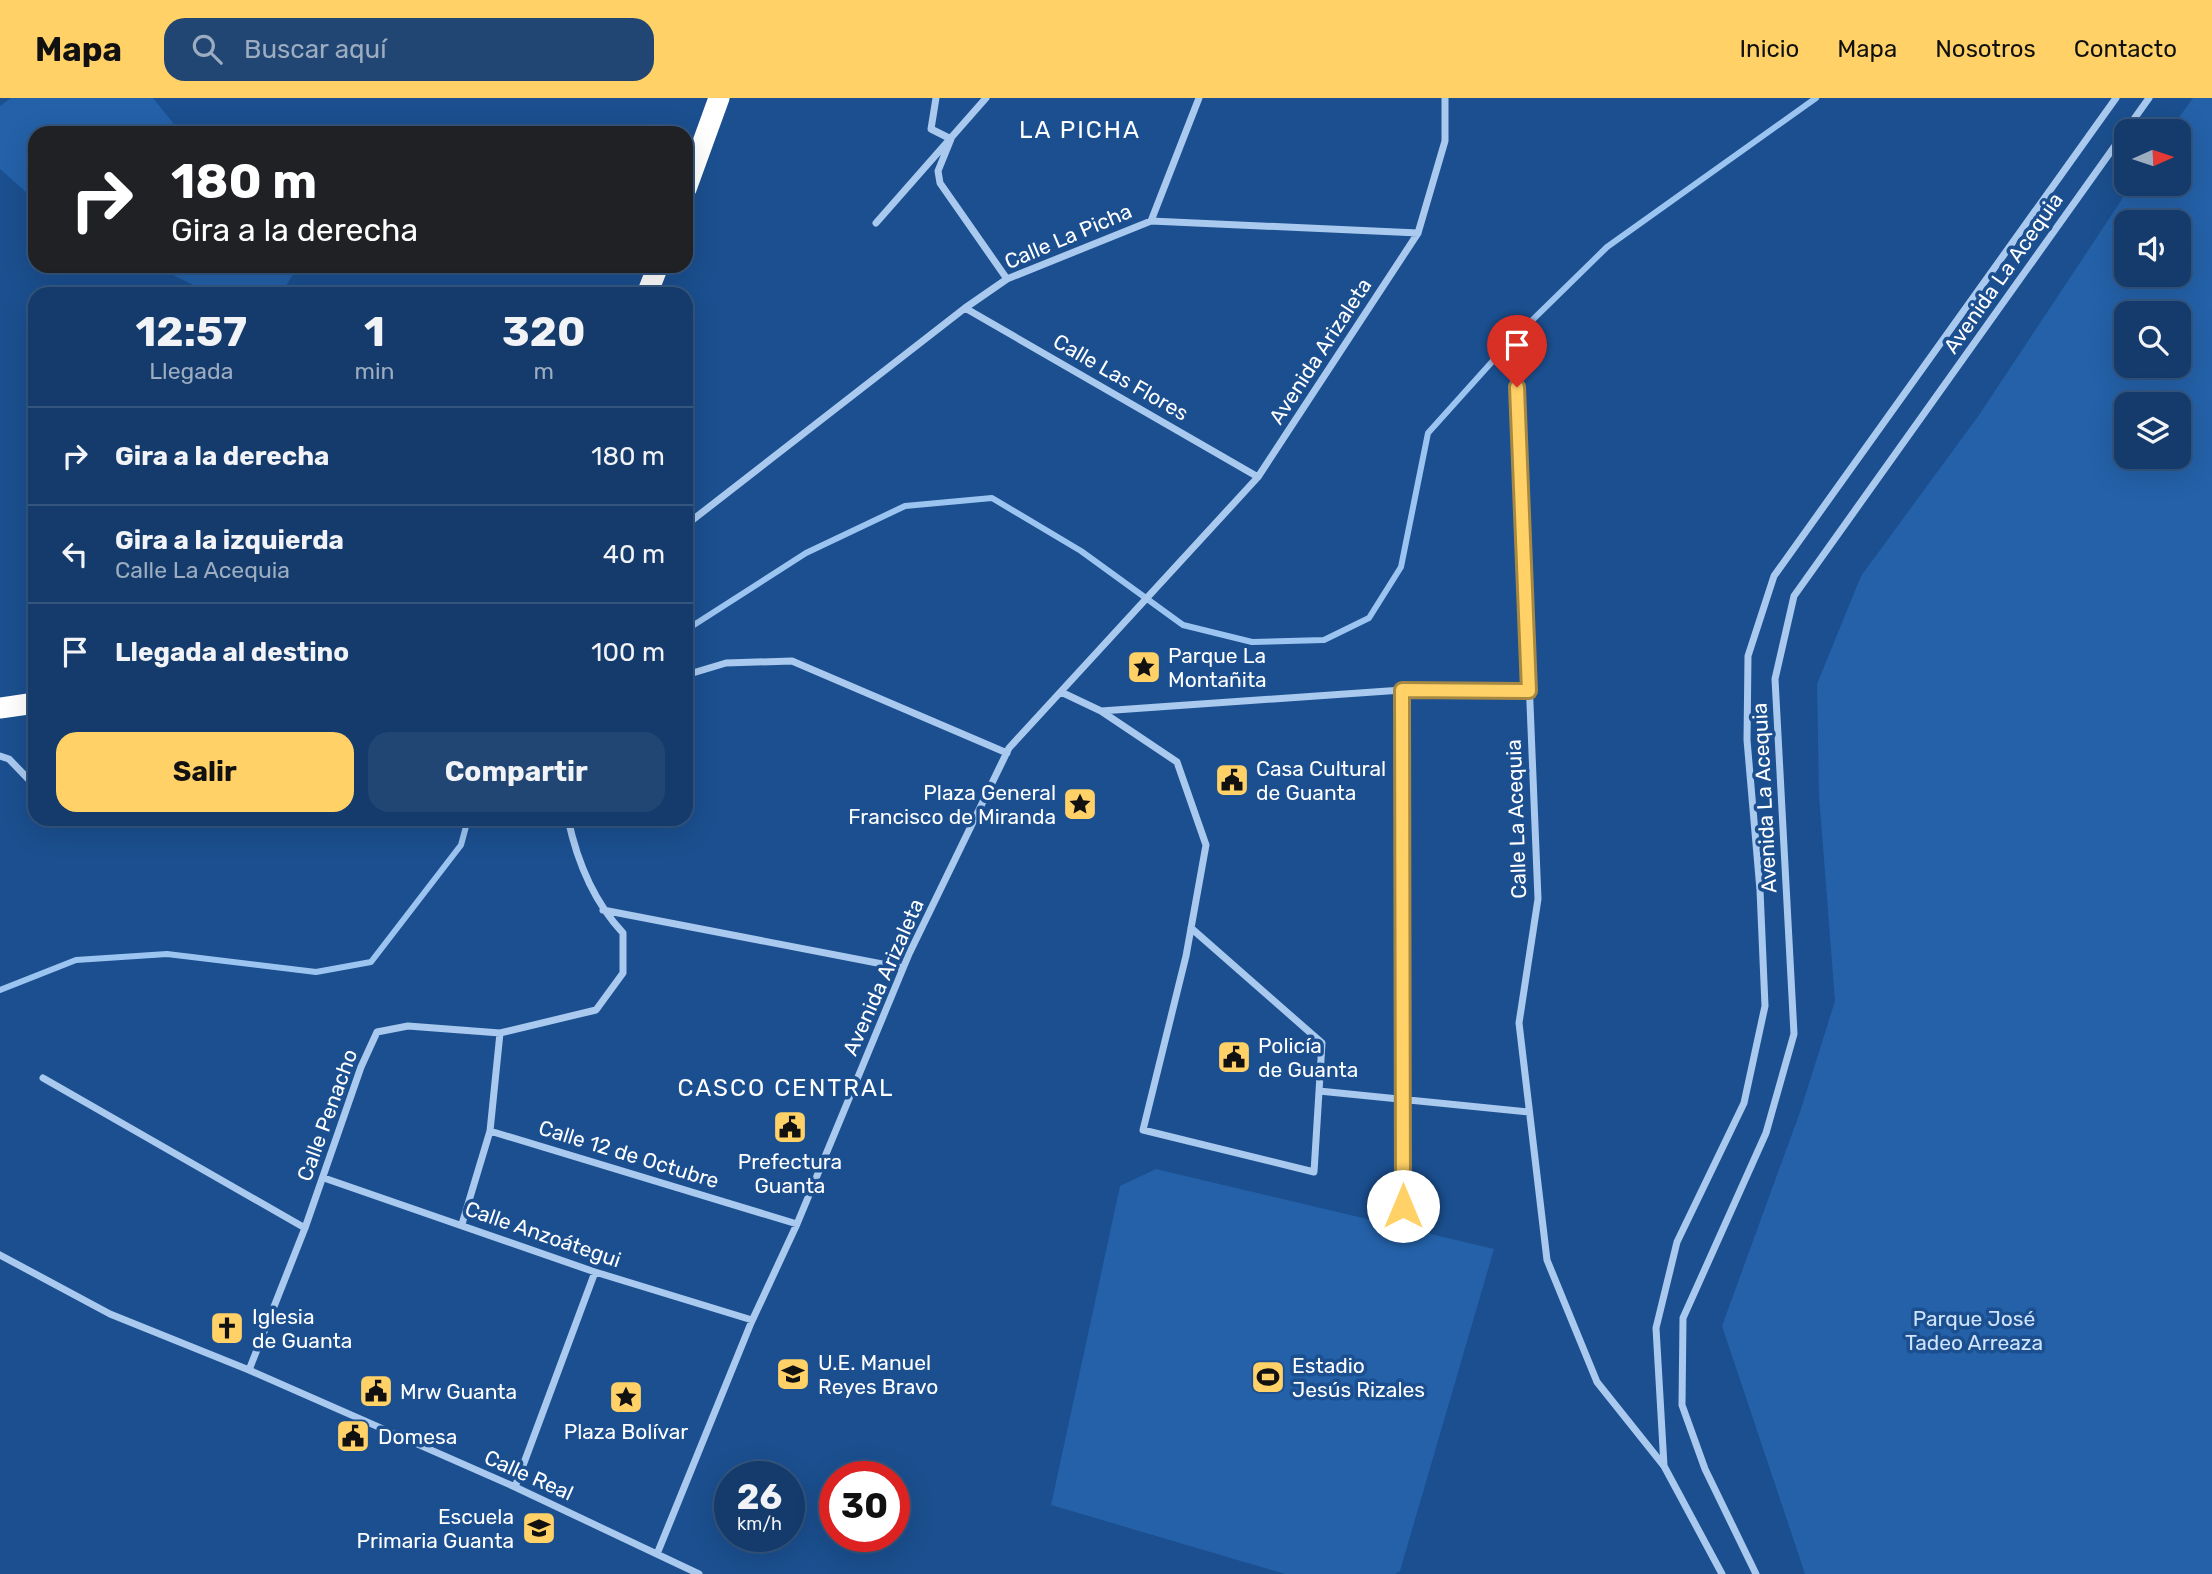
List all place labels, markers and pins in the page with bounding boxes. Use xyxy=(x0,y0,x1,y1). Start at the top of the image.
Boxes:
pin xyxy=(1487,315,1547,387)
place label: Parque La Montañita xyxy=(1168,643,1267,692)
place icon: Parque La Montañita xyxy=(1125,648,1163,686)
place label: Casa Cultural de Guanta xyxy=(1256,756,1386,805)
public building icon: Casa Cultural de Guanta xyxy=(1213,761,1251,799)
place label: Plaza General Francisco de Miranda xyxy=(848,780,1056,829)
place icon: Plaza General Francisco de Miranda xyxy=(1061,785,1099,823)
place label: Policía de Guanta xyxy=(1258,1033,1358,1082)
public building icon: Policía de Guanta xyxy=(1215,1038,1253,1076)
public building icon: Prefectura Guanta xyxy=(771,1108,809,1146)
place label: Prefectura Guanta xyxy=(738,1149,842,1198)
place label: Iglesia de Guanta xyxy=(252,1304,352,1353)
church icon: Iglesia de Guanta xyxy=(208,1309,246,1347)
place label: U.E. Manuel Reyes Bravo xyxy=(818,1350,938,1399)
place label: Estadio Jesús Rizales xyxy=(1292,1353,1425,1402)
school or university icon: U.E. Manuel Reyes Bravo xyxy=(774,1355,812,1393)
sports icon: Estadio Jesús Rizales xyxy=(1249,1358,1287,1396)
public building icon: Mrw Guanta xyxy=(357,1372,395,1410)
place icon: Plaza Bolívar xyxy=(607,1378,645,1416)
place label: Mrw Guanta xyxy=(400,1379,517,1404)
public building icon: Domesa xyxy=(334,1417,372,1455)
place label: Plaza Bolívar xyxy=(564,1419,688,1444)
place label: Domesa xyxy=(378,1424,457,1449)
place label: Escuela Primaria Guanta xyxy=(356,1504,514,1553)
school or university icon: Escuela Primaria Guanta xyxy=(520,1509,558,1547)

